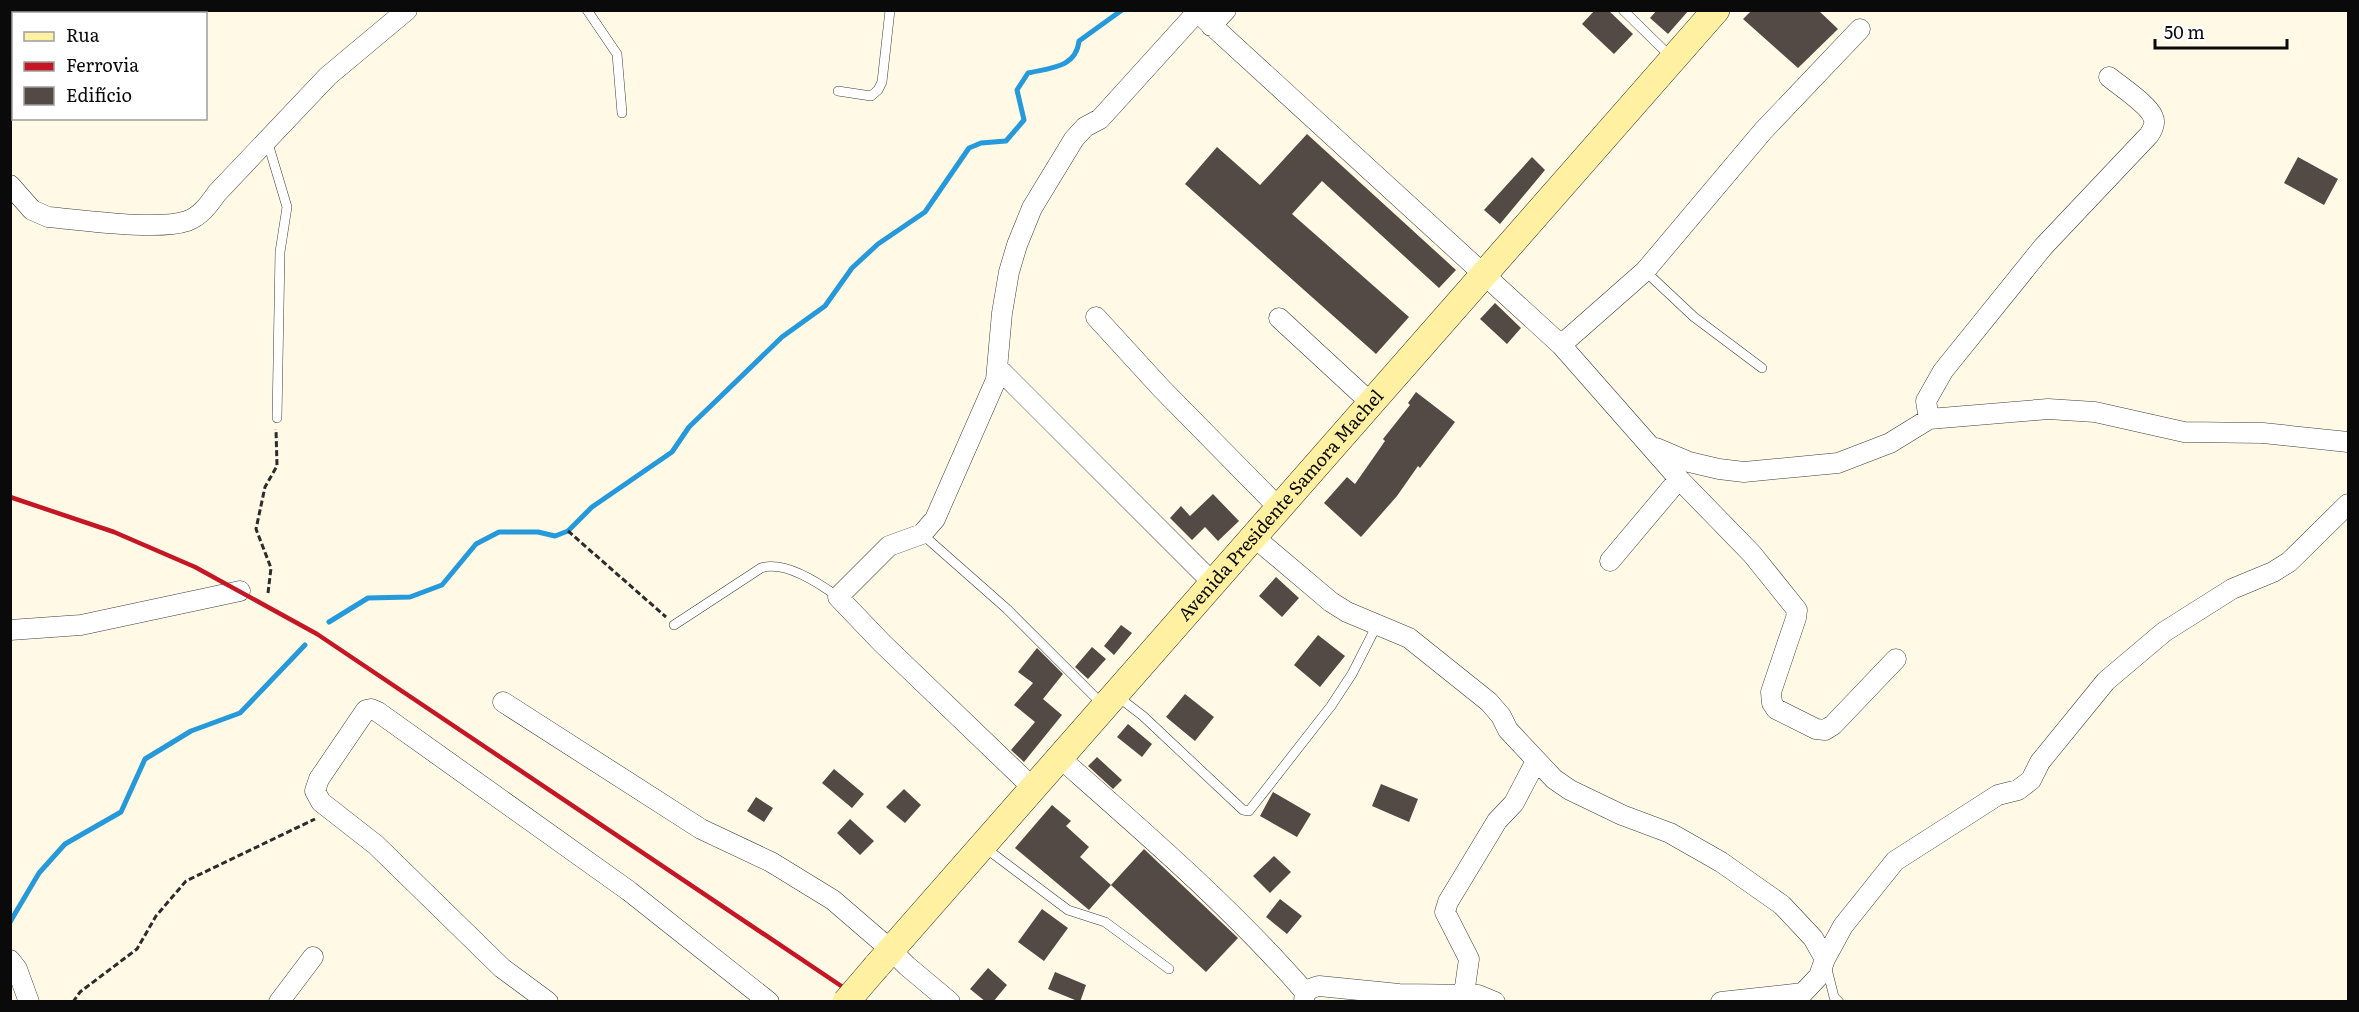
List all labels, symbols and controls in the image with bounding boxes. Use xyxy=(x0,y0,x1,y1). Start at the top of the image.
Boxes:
legend xyxy=(12,12,207,120)
scale bar xyxy=(2155,12,2287,50)
text: 50 m xyxy=(2164,18,2205,45)
text: Rua xyxy=(66,21,100,48)
text: Ferrovia xyxy=(66,51,139,78)
text: Edifício xyxy=(66,81,132,108)
street label: Avenida Presidente Samora Machel xyxy=(1171,383,1389,626)

